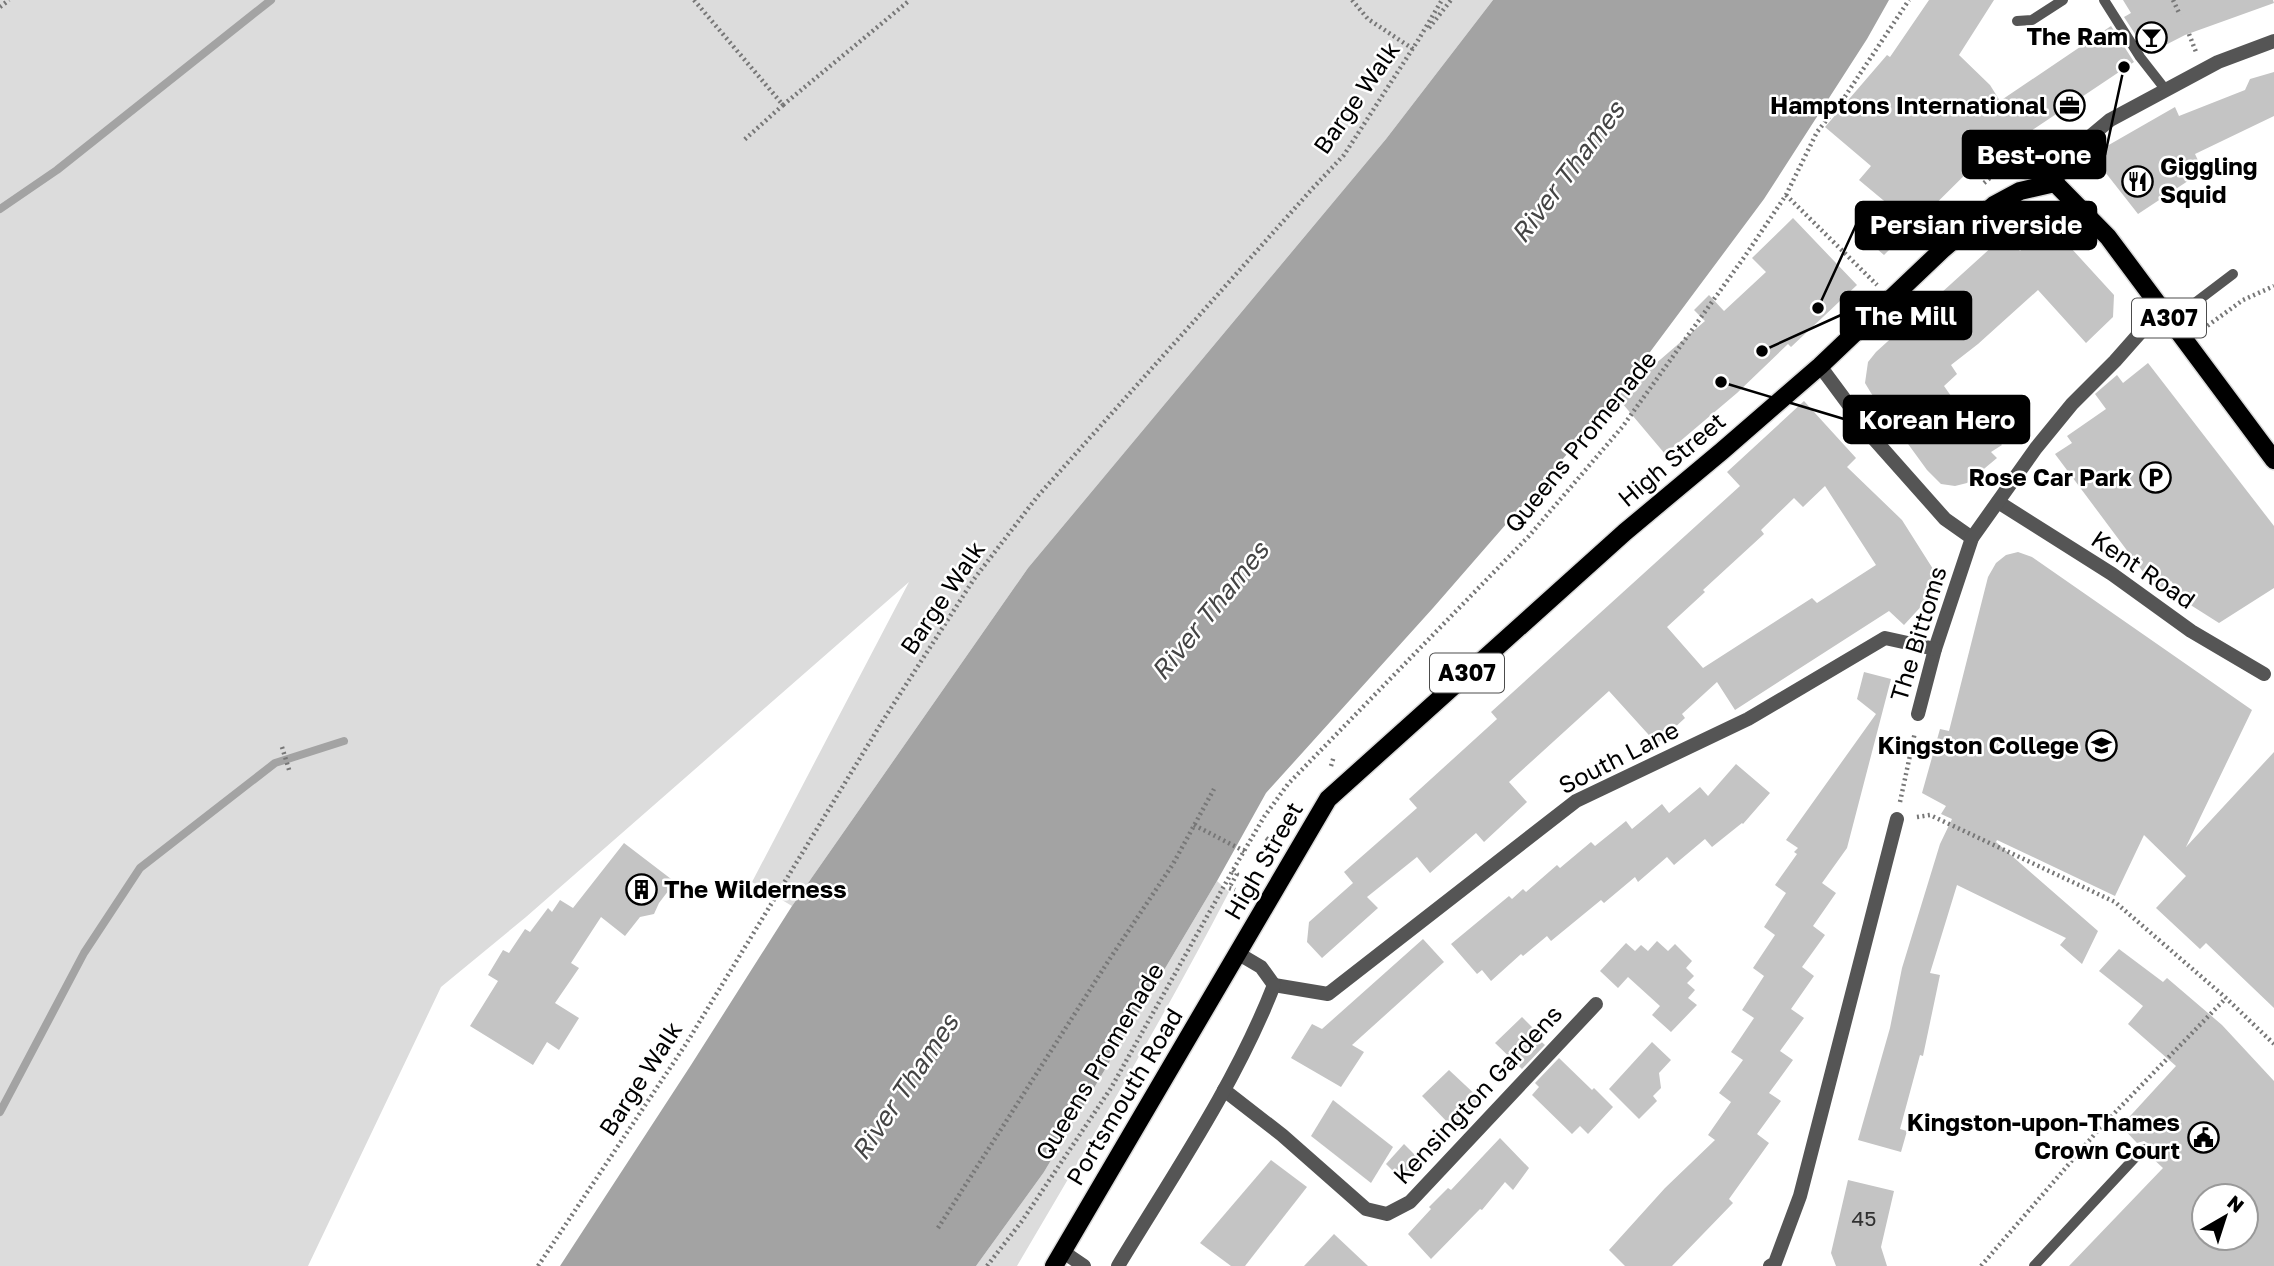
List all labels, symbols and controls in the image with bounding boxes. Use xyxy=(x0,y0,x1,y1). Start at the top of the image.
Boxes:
bar icon: The Ram xyxy=(2134,20,2168,54)
place label: The Ram xyxy=(2026,21,2128,50)
street label: Barge Walk xyxy=(1307,35,1405,159)
office icon: Hamptons International xyxy=(2053,89,2087,123)
place label: Hamptons International xyxy=(1770,90,2047,119)
water label: River Thames xyxy=(1504,94,1632,249)
callout: Best-one xyxy=(1963,131,2105,178)
text: Best-one xyxy=(1977,139,2091,170)
place label: Giggling Squid xyxy=(2160,151,2258,208)
restaurant icon: Giggling Squid xyxy=(2120,164,2154,198)
callout: Persian riverside xyxy=(1856,202,2096,249)
text: Persian riverside xyxy=(1870,209,2082,240)
callout: The Mill xyxy=(1841,292,1971,339)
road number: A307 xyxy=(2132,298,2206,338)
text: The Mill xyxy=(1855,300,1957,331)
street label: Queens Promenade xyxy=(1498,345,1662,538)
callout: Korean Hero xyxy=(1844,396,2029,443)
text: Korean Hero xyxy=(1859,404,2015,435)
street label: High Street xyxy=(1611,406,1731,512)
parking icon: Rose Car Park xyxy=(2138,461,2172,495)
place label: Rose Car Park xyxy=(1968,462,2132,491)
street label: Kent Road xyxy=(2086,523,2201,614)
water label: River Thames xyxy=(1144,534,1276,686)
street label: Barge Walk xyxy=(893,535,990,659)
street label: The Bittoms xyxy=(1883,563,1952,704)
road number: A307 xyxy=(1430,653,1504,692)
street label: South Lane xyxy=(1553,714,1683,799)
school or university icon: Kingston College xyxy=(2085,729,2119,763)
place label: Kingston College xyxy=(1877,730,2079,759)
street label: High Street xyxy=(1217,796,1308,924)
building icon: The Wilderness xyxy=(624,873,658,907)
place label: The Wilderness xyxy=(664,874,847,903)
street label: Queens Promenade xyxy=(1028,957,1169,1165)
street label: Kensington Gardens xyxy=(1387,999,1567,1189)
street label: Portsmouth Road xyxy=(1059,1002,1188,1190)
water label: River Thames xyxy=(844,1007,965,1165)
street label: Barge Walk xyxy=(592,1016,687,1141)
place label: Kingston-upon-Thames Crown Court xyxy=(1907,1107,2180,1164)
public building icon: Kingston-upon-Thames Crown Court xyxy=(2186,1120,2220,1154)
north arrow xyxy=(2190,1182,2260,1252)
text: N xyxy=(2223,1190,2249,1217)
house number: 45 xyxy=(1852,1205,1877,1231)

